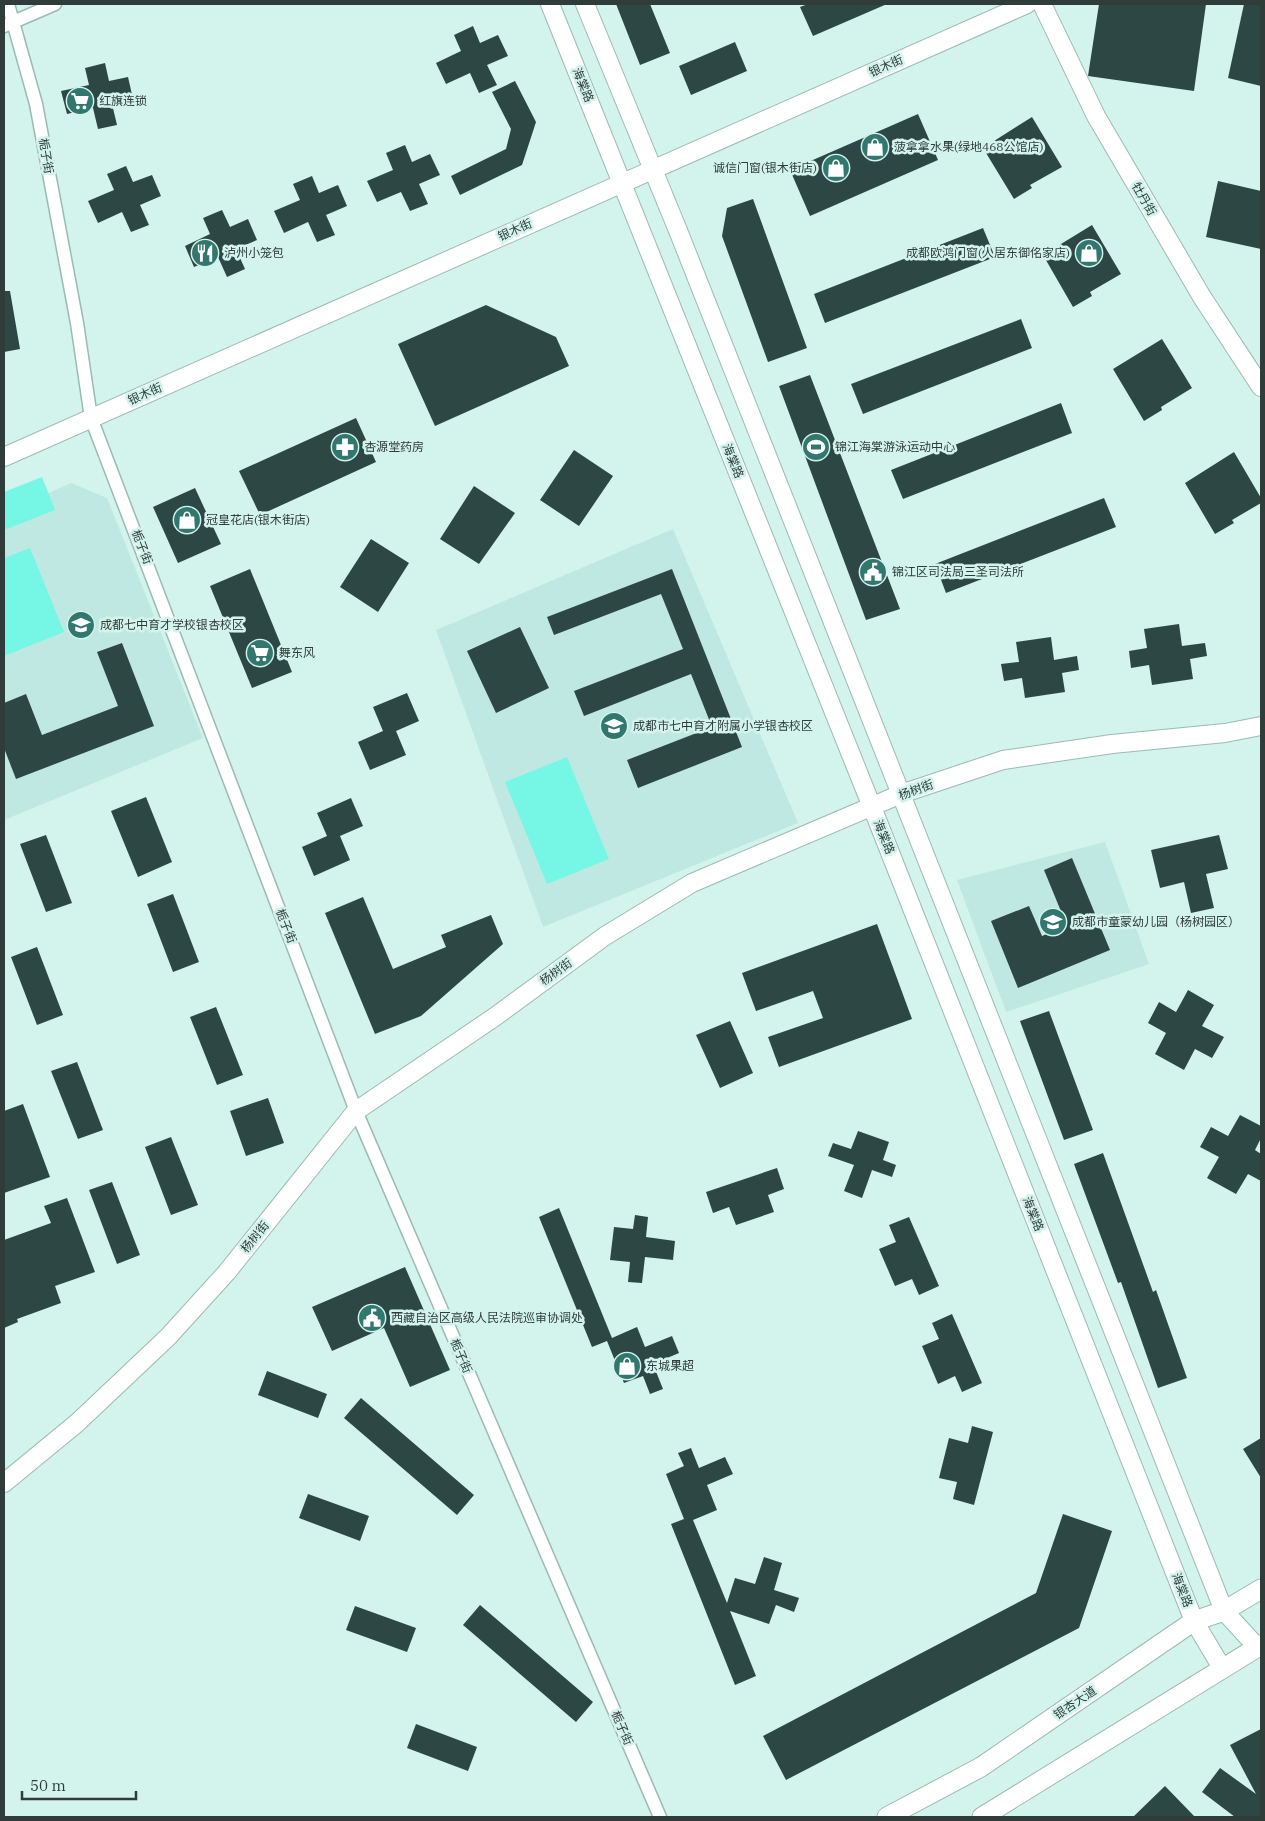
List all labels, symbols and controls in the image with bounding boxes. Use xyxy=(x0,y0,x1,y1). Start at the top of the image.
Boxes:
street label: 银木街 xyxy=(866,51,905,80)
street label: 海棠路 xyxy=(570,65,597,104)
supermarket icon: 红旗连锁 xyxy=(65,86,95,116)
place label: 红旗连锁 xyxy=(99,93,147,108)
shop icon: 菠拿拿水果(绿地468公馆店) xyxy=(860,132,890,162)
street label: 栀子街 xyxy=(36,137,57,175)
place label: 菠拿拿水果(绿地468公馆店) xyxy=(894,139,1044,154)
shop icon: 诚信门窗(银木街店) xyxy=(821,153,851,183)
place label: 诚信门窗(银木街店) xyxy=(713,160,817,175)
street label: 牡丹街 xyxy=(1129,179,1160,218)
street label: 银木街 xyxy=(495,215,534,244)
restaurant icon: 泸州小笼包 xyxy=(190,238,220,268)
shop icon: 成都欧鸿门窗(人居东御佲家店) xyxy=(1074,238,1104,268)
place label: 泸州小笼包 xyxy=(224,245,284,260)
place label: 成都欧鸿门窗(人居东御佲家店) xyxy=(906,245,1070,260)
street label: 银木街 xyxy=(125,379,164,408)
pharmacy icon: 杏源堂药房 xyxy=(330,432,360,462)
sports icon: 锦江海棠游泳运动中心 xyxy=(801,432,831,462)
place label: 杏源堂药房 xyxy=(364,439,424,454)
place label: 锦江海棠游泳运动中心 xyxy=(835,439,955,454)
street label: 海棠路 xyxy=(720,441,747,480)
shop icon: 冠皇花店(银木街店) xyxy=(172,505,202,535)
place label: 冠皇花店(银木街店) xyxy=(206,512,310,527)
street label: 栀子街 xyxy=(129,527,156,566)
public building icon: 锦江区司法局三圣司法所 xyxy=(858,557,888,587)
place label: 锦江区司法局三圣司法所 xyxy=(892,564,1024,579)
school or university icon: 成都七中育才学校银杏校区 xyxy=(66,610,96,640)
place label: 成都七中育才学校银杏校区 xyxy=(100,617,244,632)
supermarket icon: 舞东风 xyxy=(245,638,275,668)
place label: 舞东风 xyxy=(279,645,315,660)
school or university icon: 成都市七中育才附属小学银杏校区 xyxy=(599,711,629,741)
place label: 成都市七中育才附属小学银杏校区 xyxy=(633,718,813,733)
street label: 杨树街 xyxy=(896,776,935,803)
street label: 海棠路 xyxy=(871,817,898,856)
street label: 栀子街 xyxy=(273,906,300,945)
school or university icon: 成都市童蒙幼儿园（杨树园区） xyxy=(1038,907,1068,937)
place label: 成都市童蒙幼儿园（杨树园区） xyxy=(1072,914,1240,929)
street label: 杨树街 xyxy=(537,955,575,988)
street label: 海棠路 xyxy=(1020,1194,1047,1233)
street label: 杨树街 xyxy=(237,1218,272,1255)
public building icon: 西藏自治区高级人民法院巡审协调处 xyxy=(357,1303,387,1333)
place label: 西藏自治区高级人民法院巡审协调处 xyxy=(391,1310,583,1325)
street label: 栀子街 xyxy=(448,1336,475,1375)
shop icon: 东城果超 xyxy=(612,1351,642,1381)
place label: 东城果超 xyxy=(646,1358,694,1373)
street label: 海棠路 xyxy=(1169,1570,1196,1609)
street label: 银杏大道 xyxy=(1051,1683,1099,1722)
street label: 栀子街 xyxy=(609,1708,636,1747)
scale bar xyxy=(22,1768,136,1800)
text: 50 m xyxy=(30,1776,66,1795)

